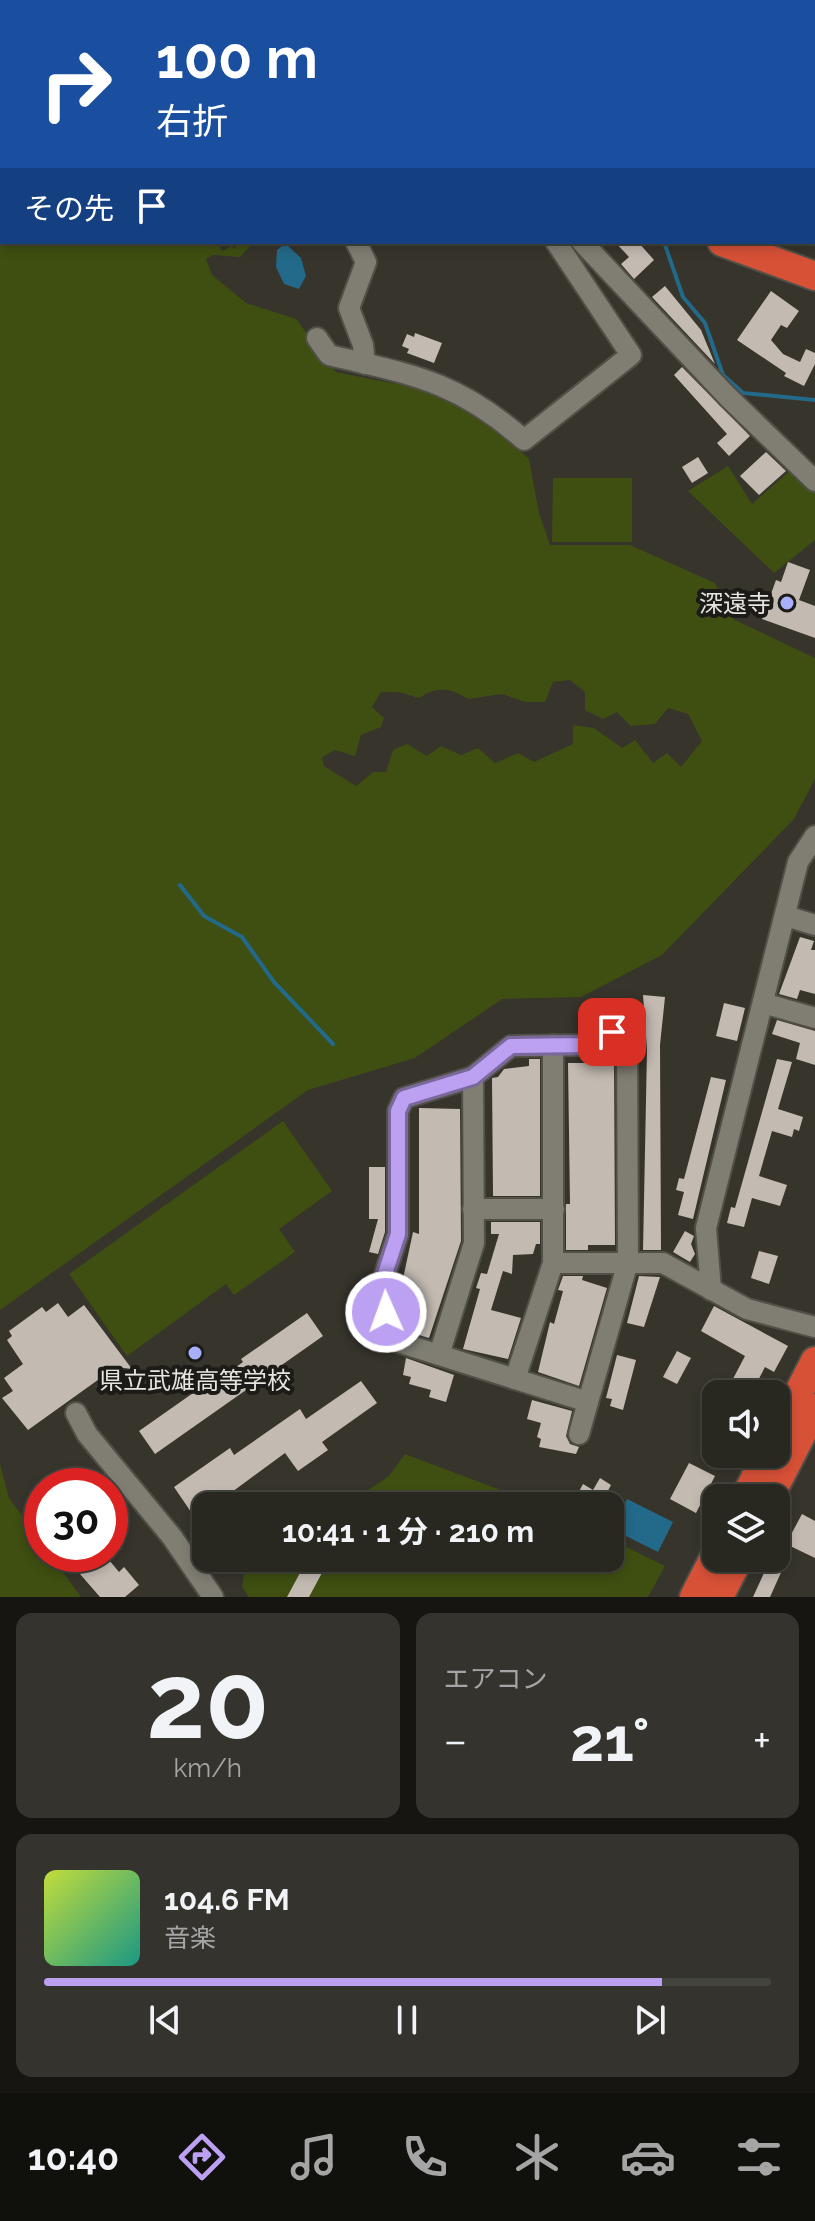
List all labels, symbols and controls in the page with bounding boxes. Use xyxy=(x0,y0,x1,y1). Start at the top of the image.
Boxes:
text: 100 m xyxy=(156,25,318,91)
icon: right xyxy=(24,32,128,136)
text: 右折 xyxy=(156,100,228,142)
icon: arrive xyxy=(130,184,174,228)
text: その先 xyxy=(24,191,114,226)
place label: 深遠寺 xyxy=(699,589,771,618)
marker: 深遠寺 xyxy=(778,594,796,612)
pin xyxy=(578,998,646,1066)
icon: arrive xyxy=(590,1010,634,1054)
position arrow xyxy=(344,1270,428,1354)
marker: 県立武雄高等学校 xyxy=(186,1344,204,1362)
place label: 県立武雄高等学校 xyxy=(99,1366,291,1395)
map controls xyxy=(702,1380,790,1572)
button: sound xyxy=(702,1380,790,1468)
speed limit sign: 30 xyxy=(24,1468,128,1572)
button: layers xyxy=(702,1484,790,1572)
text: 10:41 · 1 分 · 210 m xyxy=(282,1514,534,1549)
text: 20 xyxy=(146,1640,269,1762)
text: エアコン xyxy=(444,1664,548,1694)
text: 21° xyxy=(570,1705,650,1775)
text: − xyxy=(444,1715,467,1766)
text: + xyxy=(753,1715,771,1766)
text: km/h xyxy=(173,1753,242,1783)
text: 104.6 FM xyxy=(164,1882,290,1917)
text: 音楽 xyxy=(164,1923,216,1953)
icon: previous xyxy=(143,1998,187,2042)
icon: pause xyxy=(385,1998,429,2042)
icon: next xyxy=(628,1998,672,2042)
icon: directions xyxy=(174,2129,230,2185)
icon: music xyxy=(286,2129,342,2185)
icon: phone xyxy=(397,2129,453,2185)
icon: climate xyxy=(509,2129,565,2185)
icon: car xyxy=(620,2129,676,2185)
icon: filters xyxy=(731,2129,787,2185)
text: 10:40 xyxy=(28,2136,119,2178)

